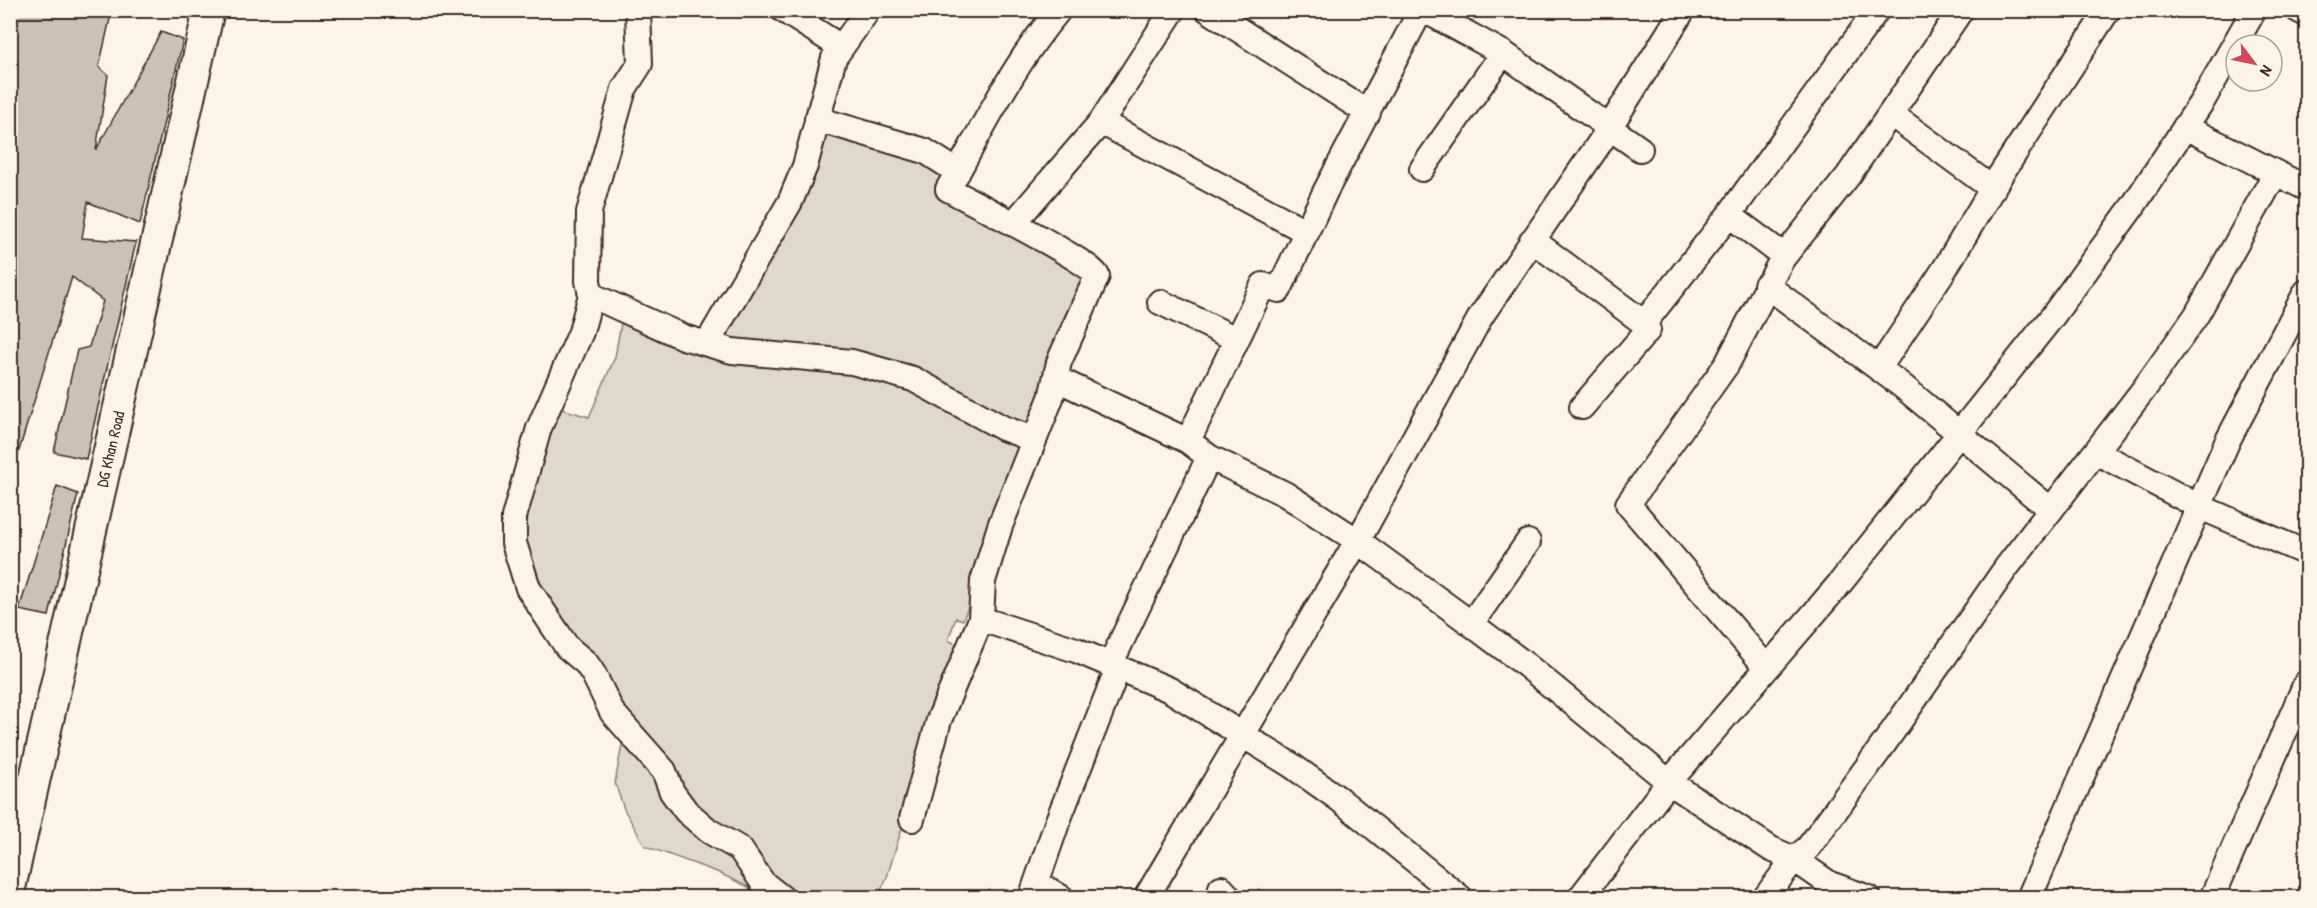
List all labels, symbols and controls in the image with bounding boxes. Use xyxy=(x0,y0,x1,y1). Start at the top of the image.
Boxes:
north arrow xyxy=(2224,33,2284,93)
text: N xyxy=(2255,62,2278,81)
street label: DG Khan Road xyxy=(91,409,129,489)

